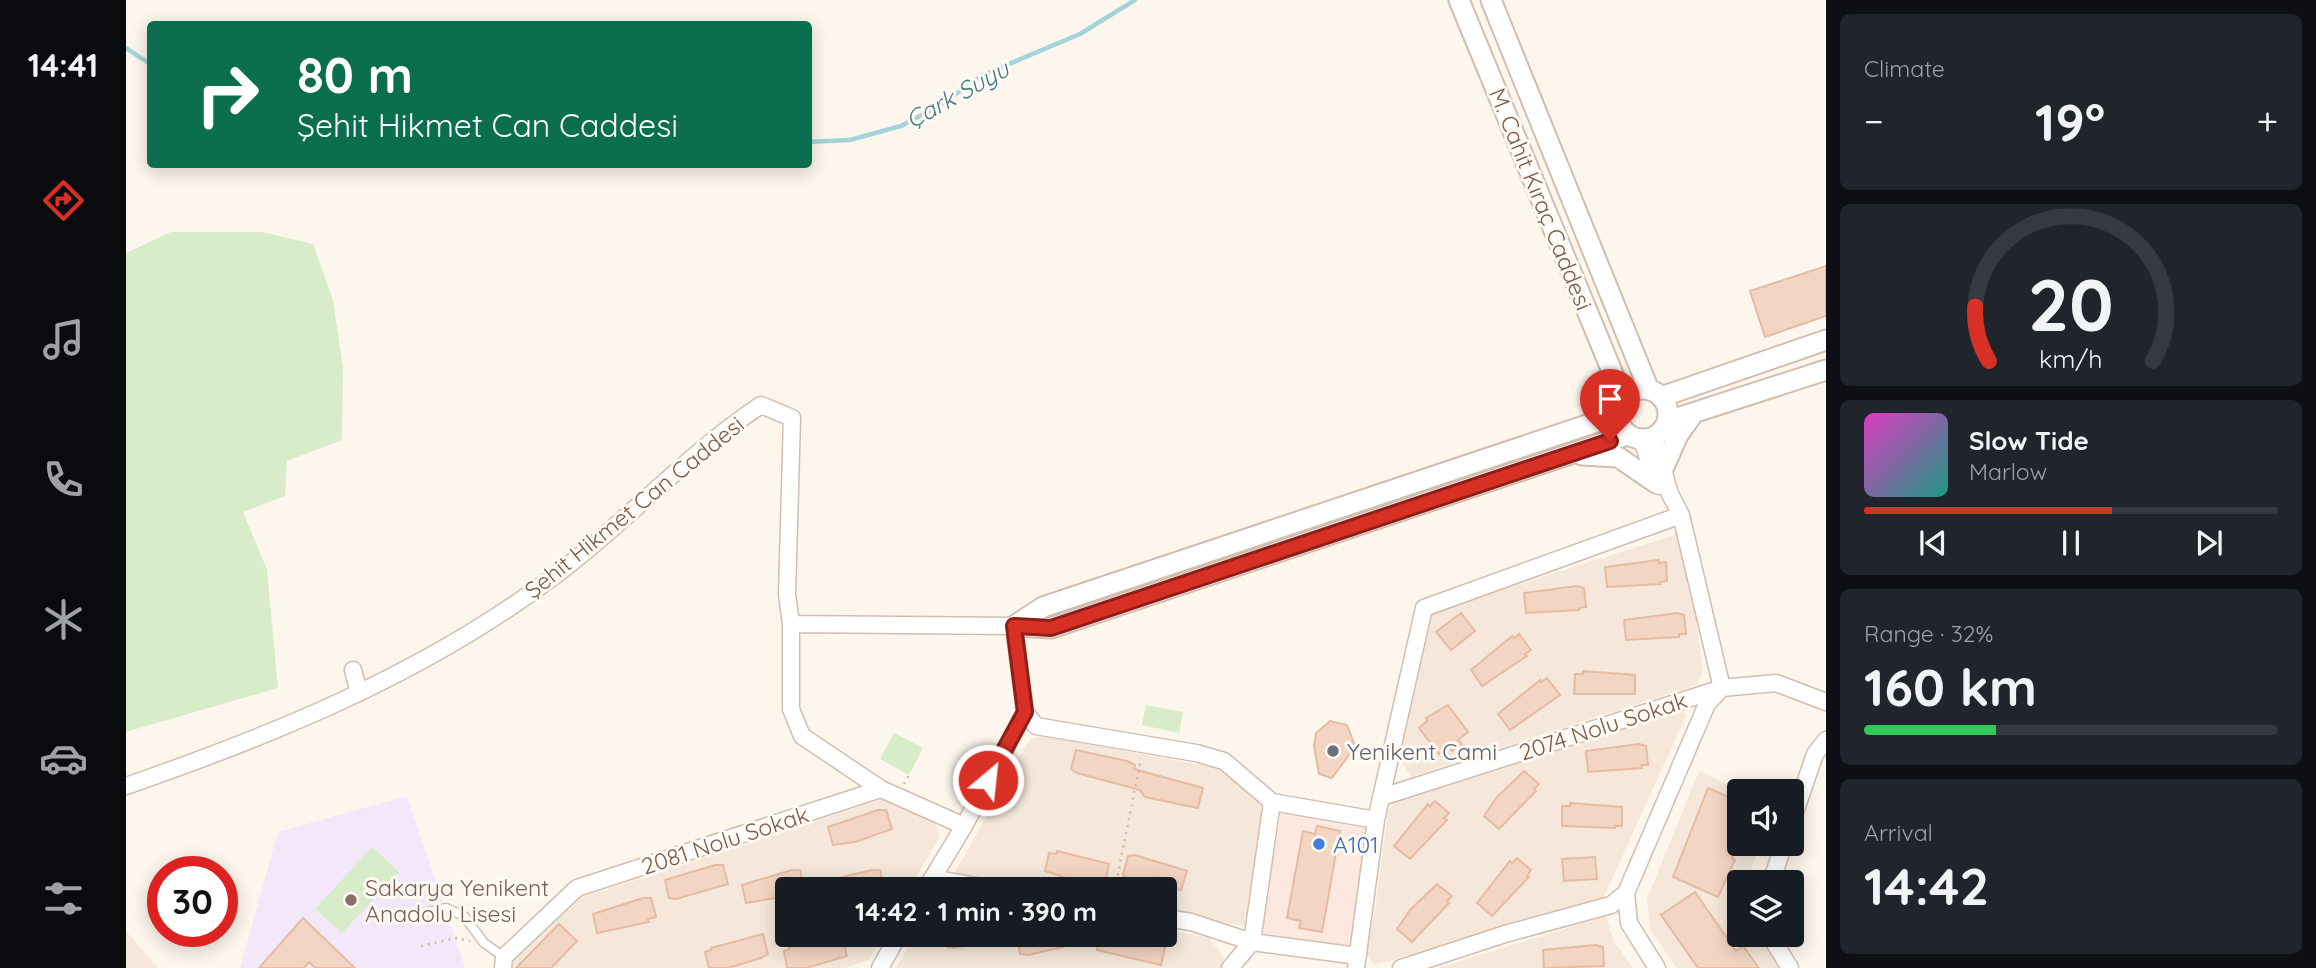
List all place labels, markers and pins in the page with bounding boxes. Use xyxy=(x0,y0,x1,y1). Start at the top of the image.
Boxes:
pin xyxy=(1580,369,1640,441)
place label: Yenikent Cami xyxy=(1347,737,1497,766)
marker: Yenikent Cami xyxy=(1325,743,1341,759)
place label: A101 xyxy=(1333,830,1379,859)
marker: A101 xyxy=(1311,836,1327,852)
place label: Sakarya Yenikent Anadolu Lisesi xyxy=(365,873,549,928)
marker: Sakarya Yenikent Anadolu Lisesi xyxy=(343,892,359,908)

